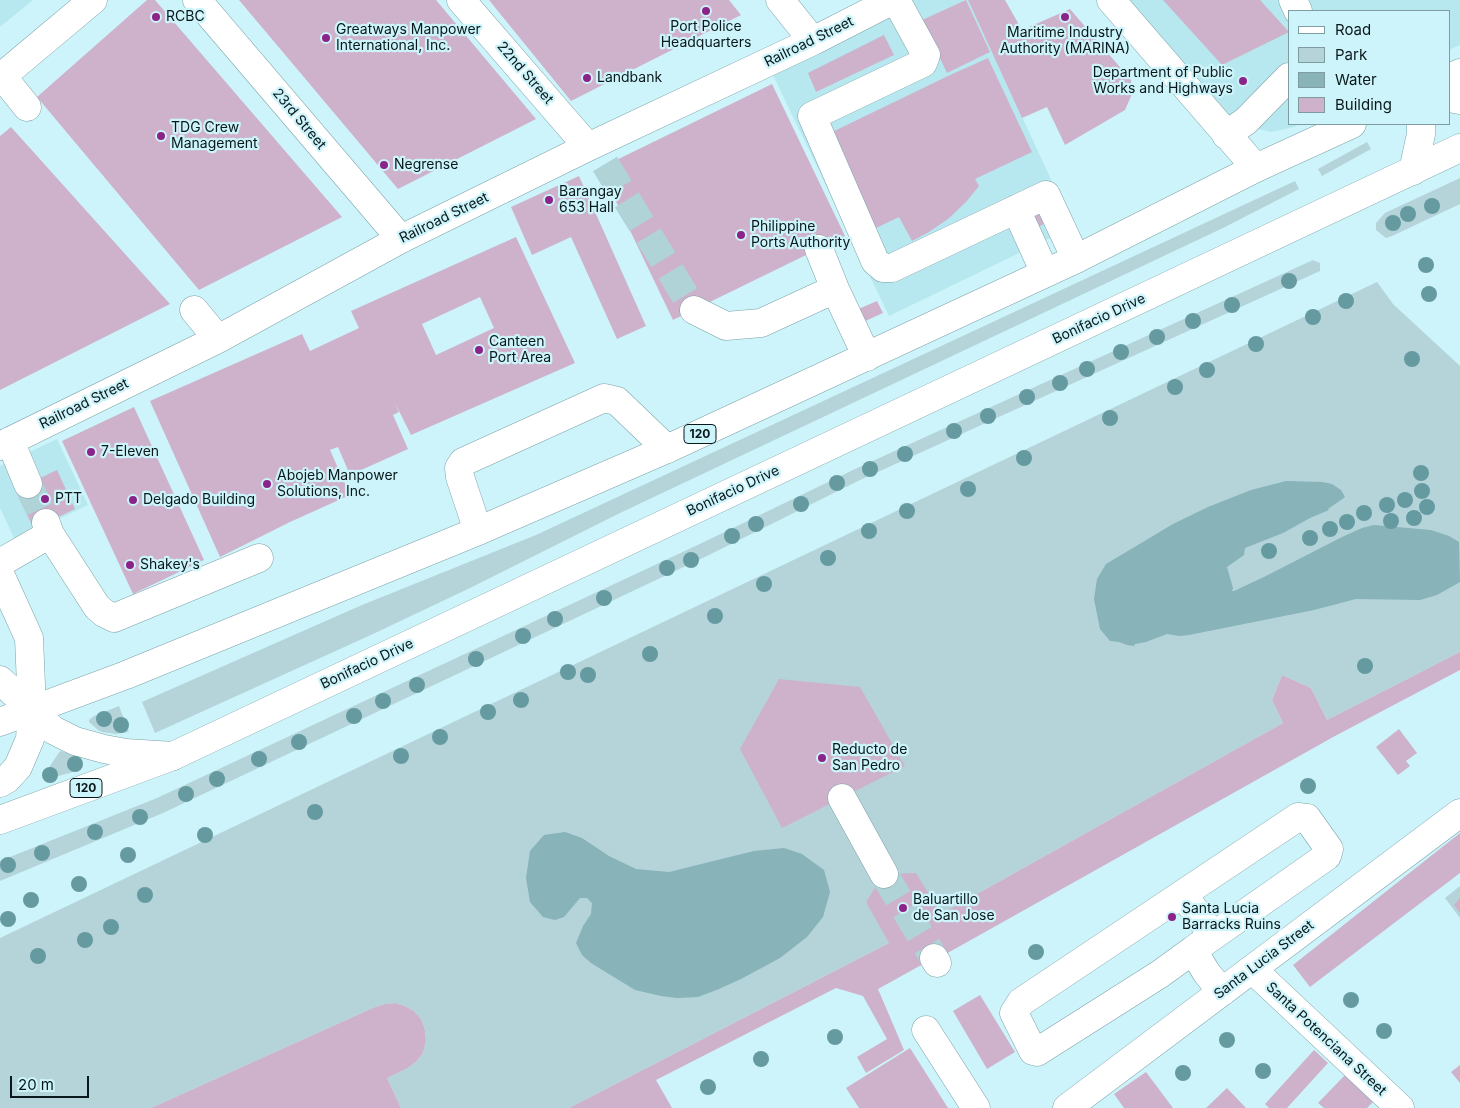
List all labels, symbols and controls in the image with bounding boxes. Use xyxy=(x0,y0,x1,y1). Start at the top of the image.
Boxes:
marker: Port Police Headquarters xyxy=(700,5,712,17)
place label: RCBC xyxy=(166,9,205,25)
legend xyxy=(1288,10,1450,125)
marker: RCBC xyxy=(150,11,162,23)
marker: Maritime Industry Authority (MARINA) xyxy=(1059,11,1071,23)
street label: Railroad Street xyxy=(762,13,856,71)
place label: Port Police Headquarters xyxy=(661,19,751,52)
text: Road xyxy=(1335,20,1371,39)
place label: Greatways Manpower International, Inc. xyxy=(336,22,481,54)
place label: Maritime Industry Authority (MARINA) xyxy=(1000,25,1130,58)
marker: Greatways Manpower International, Inc. xyxy=(320,32,332,44)
street label: 22nd Street xyxy=(493,38,557,108)
text: Park xyxy=(1335,45,1367,64)
place label: Department of Public Works and Highways xyxy=(1093,65,1233,98)
place label: Landbank xyxy=(597,70,662,86)
text: Water xyxy=(1335,70,1377,89)
marker: Landbank xyxy=(581,72,593,84)
marker: Department of Public Works and Highways xyxy=(1237,75,1249,87)
street label: 23rd Street xyxy=(269,85,329,153)
text: Building xyxy=(1335,95,1392,114)
place label: TDG Crew Management xyxy=(171,120,258,152)
marker: TDG Crew Management xyxy=(155,130,167,142)
place label: Negrense xyxy=(394,157,458,173)
marker: Negrense xyxy=(378,159,390,171)
place label: Barangay 653 Hall xyxy=(559,184,622,216)
street label: Railroad Street xyxy=(397,189,491,247)
marker: Barangay 653 Hall xyxy=(543,194,555,206)
place label: Philippine Ports Authority xyxy=(751,219,850,252)
marker: Philippine Ports Authority xyxy=(735,229,747,241)
street label: Bonifacio Drive xyxy=(1050,290,1148,348)
place label: Canteen Port Area xyxy=(489,334,551,367)
marker: Canteen Port Area xyxy=(473,344,485,356)
street label: Railroad Street xyxy=(37,375,131,433)
road number: 120 xyxy=(684,424,716,444)
place label: 7-Eleven xyxy=(101,444,159,460)
marker: 7-Eleven xyxy=(85,446,97,458)
street label: Bonifacio Drive xyxy=(684,462,782,520)
place label: Abojeb Manpower Solutions, Inc. xyxy=(277,468,398,501)
marker: Abojeb Manpower Solutions, Inc. xyxy=(261,478,273,490)
place label: PTT xyxy=(55,491,82,507)
place label: Delgado Building xyxy=(143,492,255,508)
marker: PTT xyxy=(39,493,51,505)
marker: Delgado Building xyxy=(127,494,139,506)
place label: Shakey's xyxy=(140,557,200,573)
marker: Shakey's xyxy=(124,559,136,571)
street label: Bonifacio Drive xyxy=(318,635,416,693)
place label: Reducto de San Pedro xyxy=(832,742,907,774)
marker: Reducto de San Pedro xyxy=(816,752,828,764)
road number: 120 xyxy=(70,778,102,798)
place label: Baluartillo de San Jose xyxy=(913,892,995,924)
place label: Santa Lucia Barracks Ruins xyxy=(1182,901,1281,934)
marker: Baluartillo de San Jose xyxy=(897,902,909,914)
marker: Santa Lucia Barracks Ruins xyxy=(1166,911,1178,923)
street label: Santa Lucia Street xyxy=(1211,917,1317,1003)
street label: Santa Potenciana Street xyxy=(1262,979,1390,1099)
scale bar xyxy=(12,1066,91,1098)
text: 20 m xyxy=(18,1075,54,1094)

